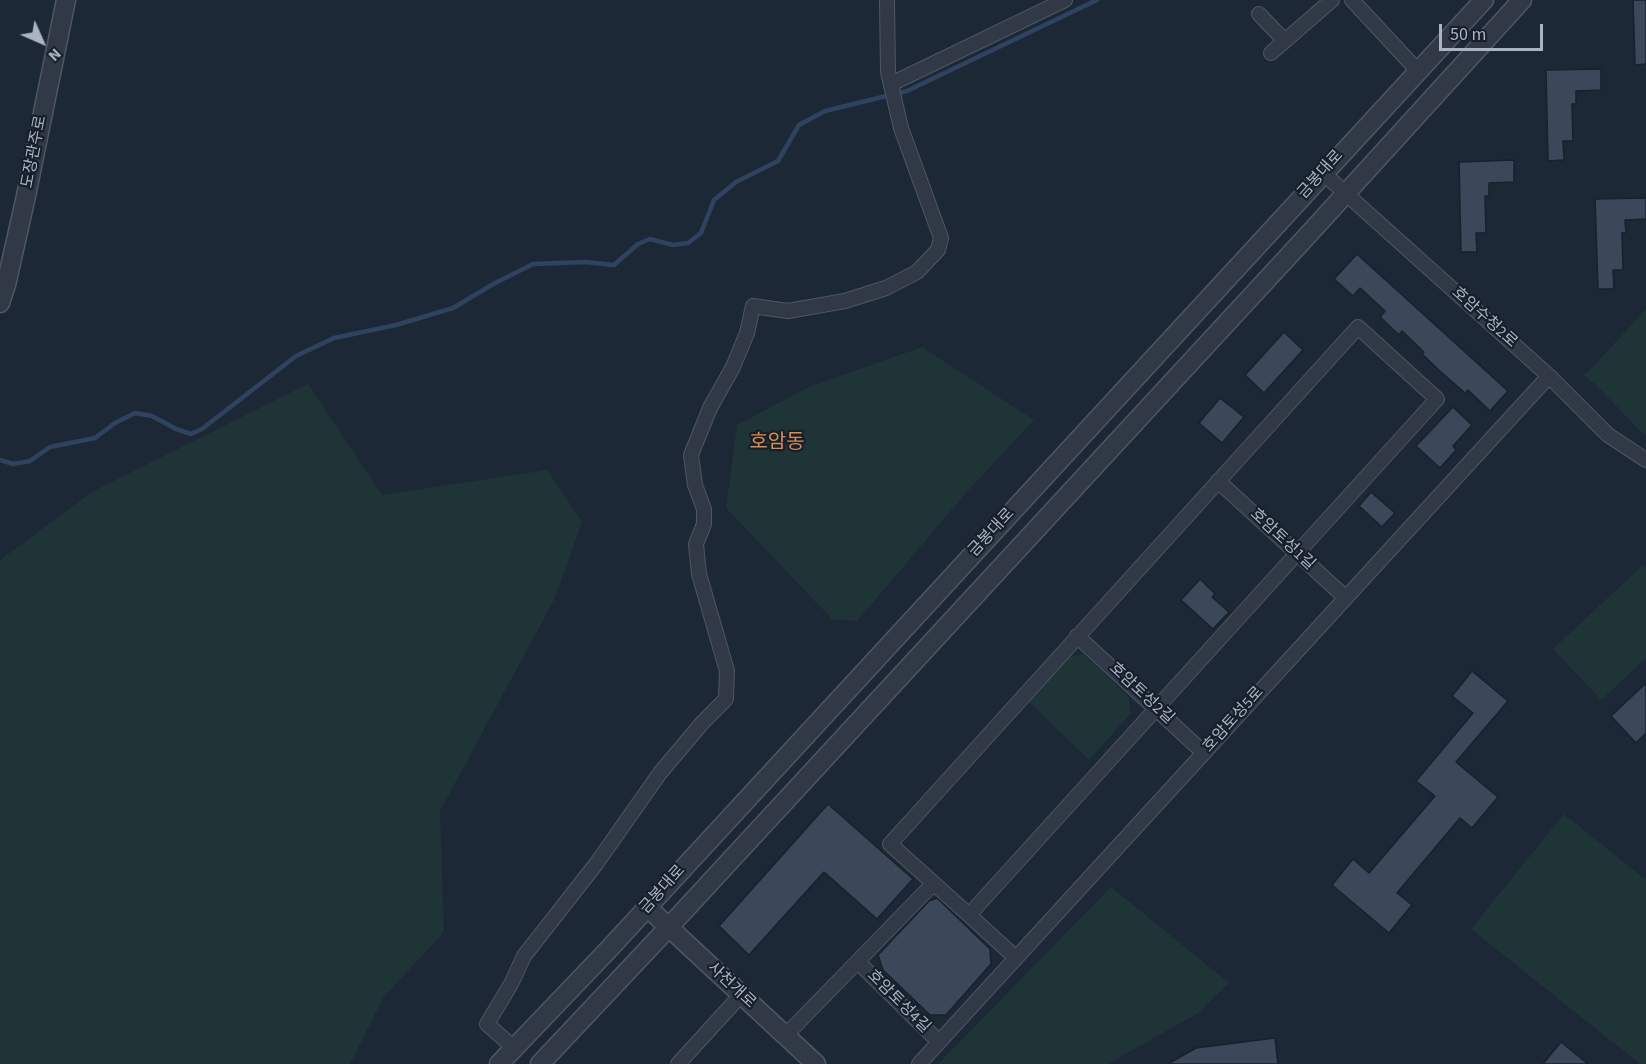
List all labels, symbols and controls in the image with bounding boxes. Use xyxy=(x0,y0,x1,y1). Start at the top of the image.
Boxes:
north arrow xyxy=(12,12,72,72)
scale bar xyxy=(1442,12,1546,50)
text: 50 m xyxy=(1450,22,1486,47)
text: N xyxy=(43,43,66,66)
street label: 도장관주로 xyxy=(19,114,51,190)
street label: 금봉대로 xyxy=(1294,147,1348,203)
street label: 호암수청2로 xyxy=(1447,284,1521,352)
district label: 호암동 xyxy=(749,432,805,456)
street label: 금봉대로 xyxy=(965,505,1019,561)
street label: 호암토성1길 xyxy=(1246,505,1318,575)
street label: 호암토성2길 xyxy=(1105,659,1177,729)
street label: 호암토성5로 xyxy=(1200,683,1268,757)
street label: 금봉대로 xyxy=(636,862,690,918)
street label: 사천개로 xyxy=(703,959,759,1013)
street label: 호암토성4길 xyxy=(862,966,934,1038)

